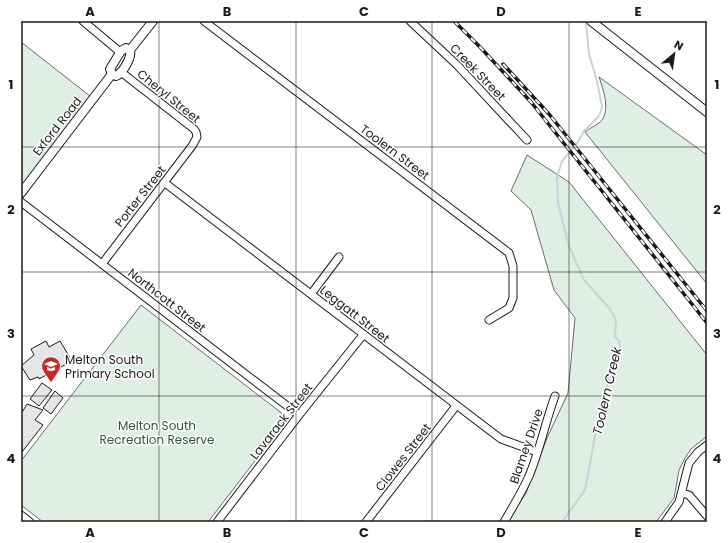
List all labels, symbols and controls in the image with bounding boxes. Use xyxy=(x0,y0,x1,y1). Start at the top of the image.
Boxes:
text: A xyxy=(85,2,95,21)
text: B xyxy=(223,2,232,21)
text: C xyxy=(359,2,369,21)
text: D xyxy=(496,2,506,21)
text: E xyxy=(634,2,642,21)
north arrow xyxy=(654,34,694,74)
text: N xyxy=(671,36,686,54)
street label: Creek Street xyxy=(446,40,510,104)
street label: Cheryl Street xyxy=(134,65,204,127)
text: 1 xyxy=(9,75,13,94)
text: 1 xyxy=(715,75,719,94)
street label: Exford Road xyxy=(29,93,85,159)
street label: Toolern Street xyxy=(357,120,433,184)
street label: Porter Street xyxy=(111,162,169,230)
text: 2 xyxy=(7,200,15,219)
text: 2 xyxy=(713,200,721,219)
street label: Northcott Street xyxy=(124,264,210,336)
street label: Leggatt Street xyxy=(317,281,393,347)
text: 3 xyxy=(7,324,15,343)
text: 3 xyxy=(713,324,721,343)
water label: Toolern Creek xyxy=(588,344,627,437)
place label: Melton South Primary School xyxy=(65,351,155,382)
school or university icon: Melton South Primary School xyxy=(40,355,62,383)
street label: Lavarack Street xyxy=(246,379,316,463)
street label: Blamey Drive xyxy=(505,406,547,486)
park label: Melton South Recreation Reserve xyxy=(99,417,215,448)
street label: Clowes Street xyxy=(371,420,435,494)
text: 4 xyxy=(7,449,16,468)
text: 4 xyxy=(713,449,722,468)
text: A xyxy=(85,523,95,542)
text: B xyxy=(223,523,232,542)
text: C xyxy=(359,523,369,542)
text: D xyxy=(496,523,506,542)
text: E xyxy=(634,523,642,542)

